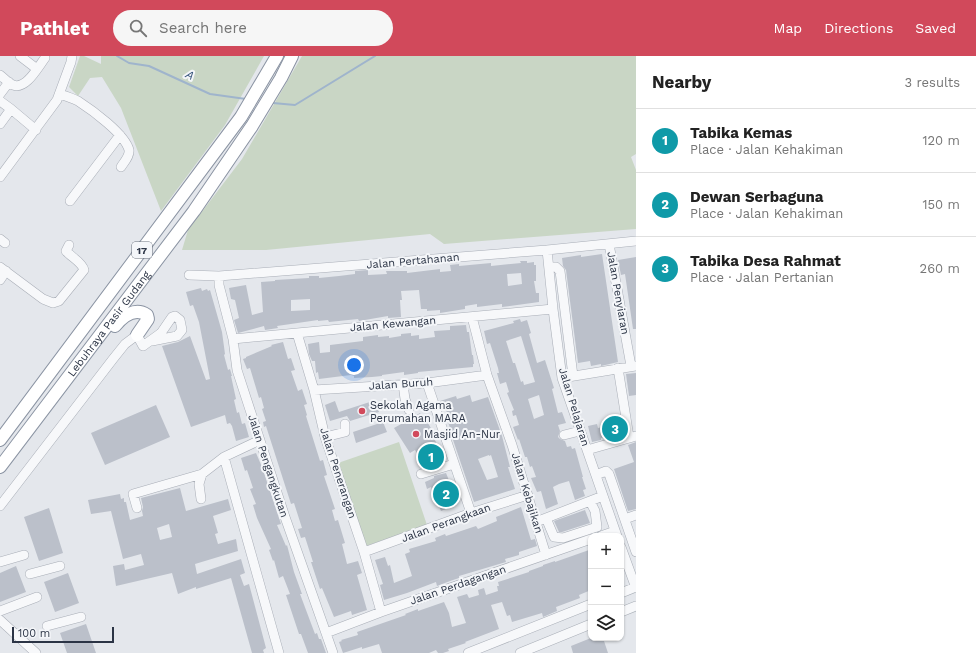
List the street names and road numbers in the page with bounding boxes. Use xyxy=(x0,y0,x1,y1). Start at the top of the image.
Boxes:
road number: 17 xyxy=(132,242,152,258)
street label: Jalan Pertahanan xyxy=(366,250,460,272)
street label: Jalan Penyiaran xyxy=(604,250,632,336)
street label: Lebuhraya Pasir Gudang xyxy=(65,268,153,379)
street label: Jalan Kewangan xyxy=(349,314,437,334)
street label: Jalan Pelajaran xyxy=(556,366,592,448)
street label: Jalan Buruh xyxy=(368,375,434,393)
street label: Jalan Pengangkutan xyxy=(245,413,291,519)
street label: Jalan Penerangan xyxy=(317,426,359,520)
street label: Jalan Kebajikan xyxy=(509,451,545,535)
street label: Jalan Perangkaan xyxy=(400,501,492,545)
street label: Jalan Perdagangan xyxy=(408,562,508,608)

